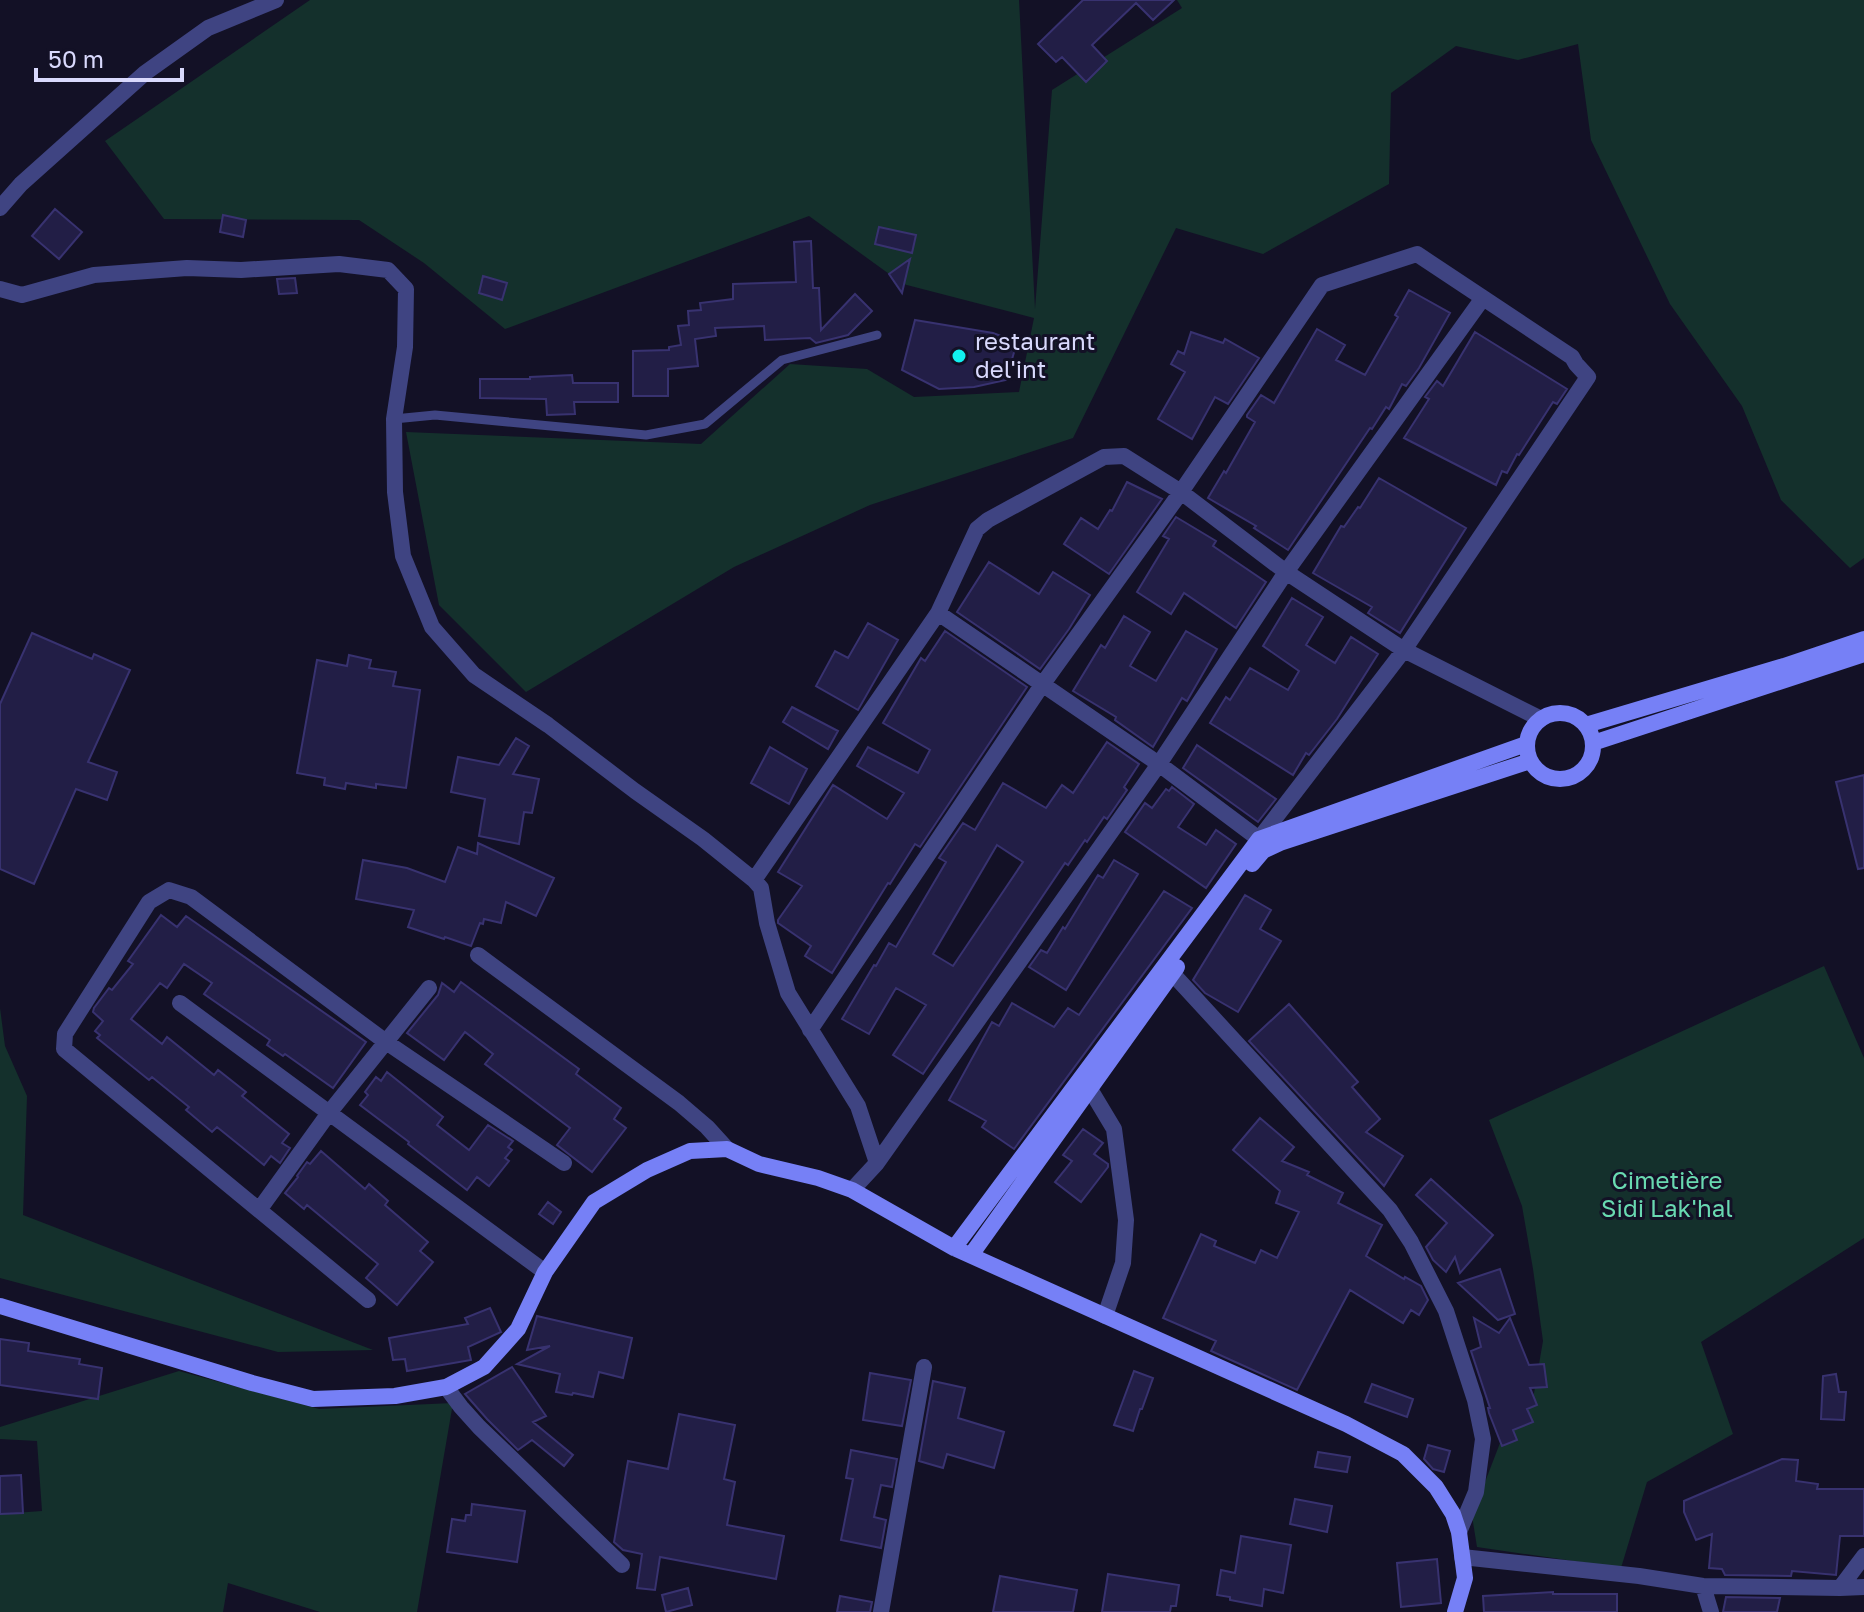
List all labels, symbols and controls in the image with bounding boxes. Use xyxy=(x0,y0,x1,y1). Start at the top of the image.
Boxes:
scale bar xyxy=(36,32,182,82)
text: 50 m xyxy=(48,44,104,73)
place label: restaurant del'int xyxy=(975,326,1095,383)
marker: restaurant del'int xyxy=(950,347,968,365)
park label: Cimetière Sidi Lak'hal xyxy=(1601,1165,1733,1222)

